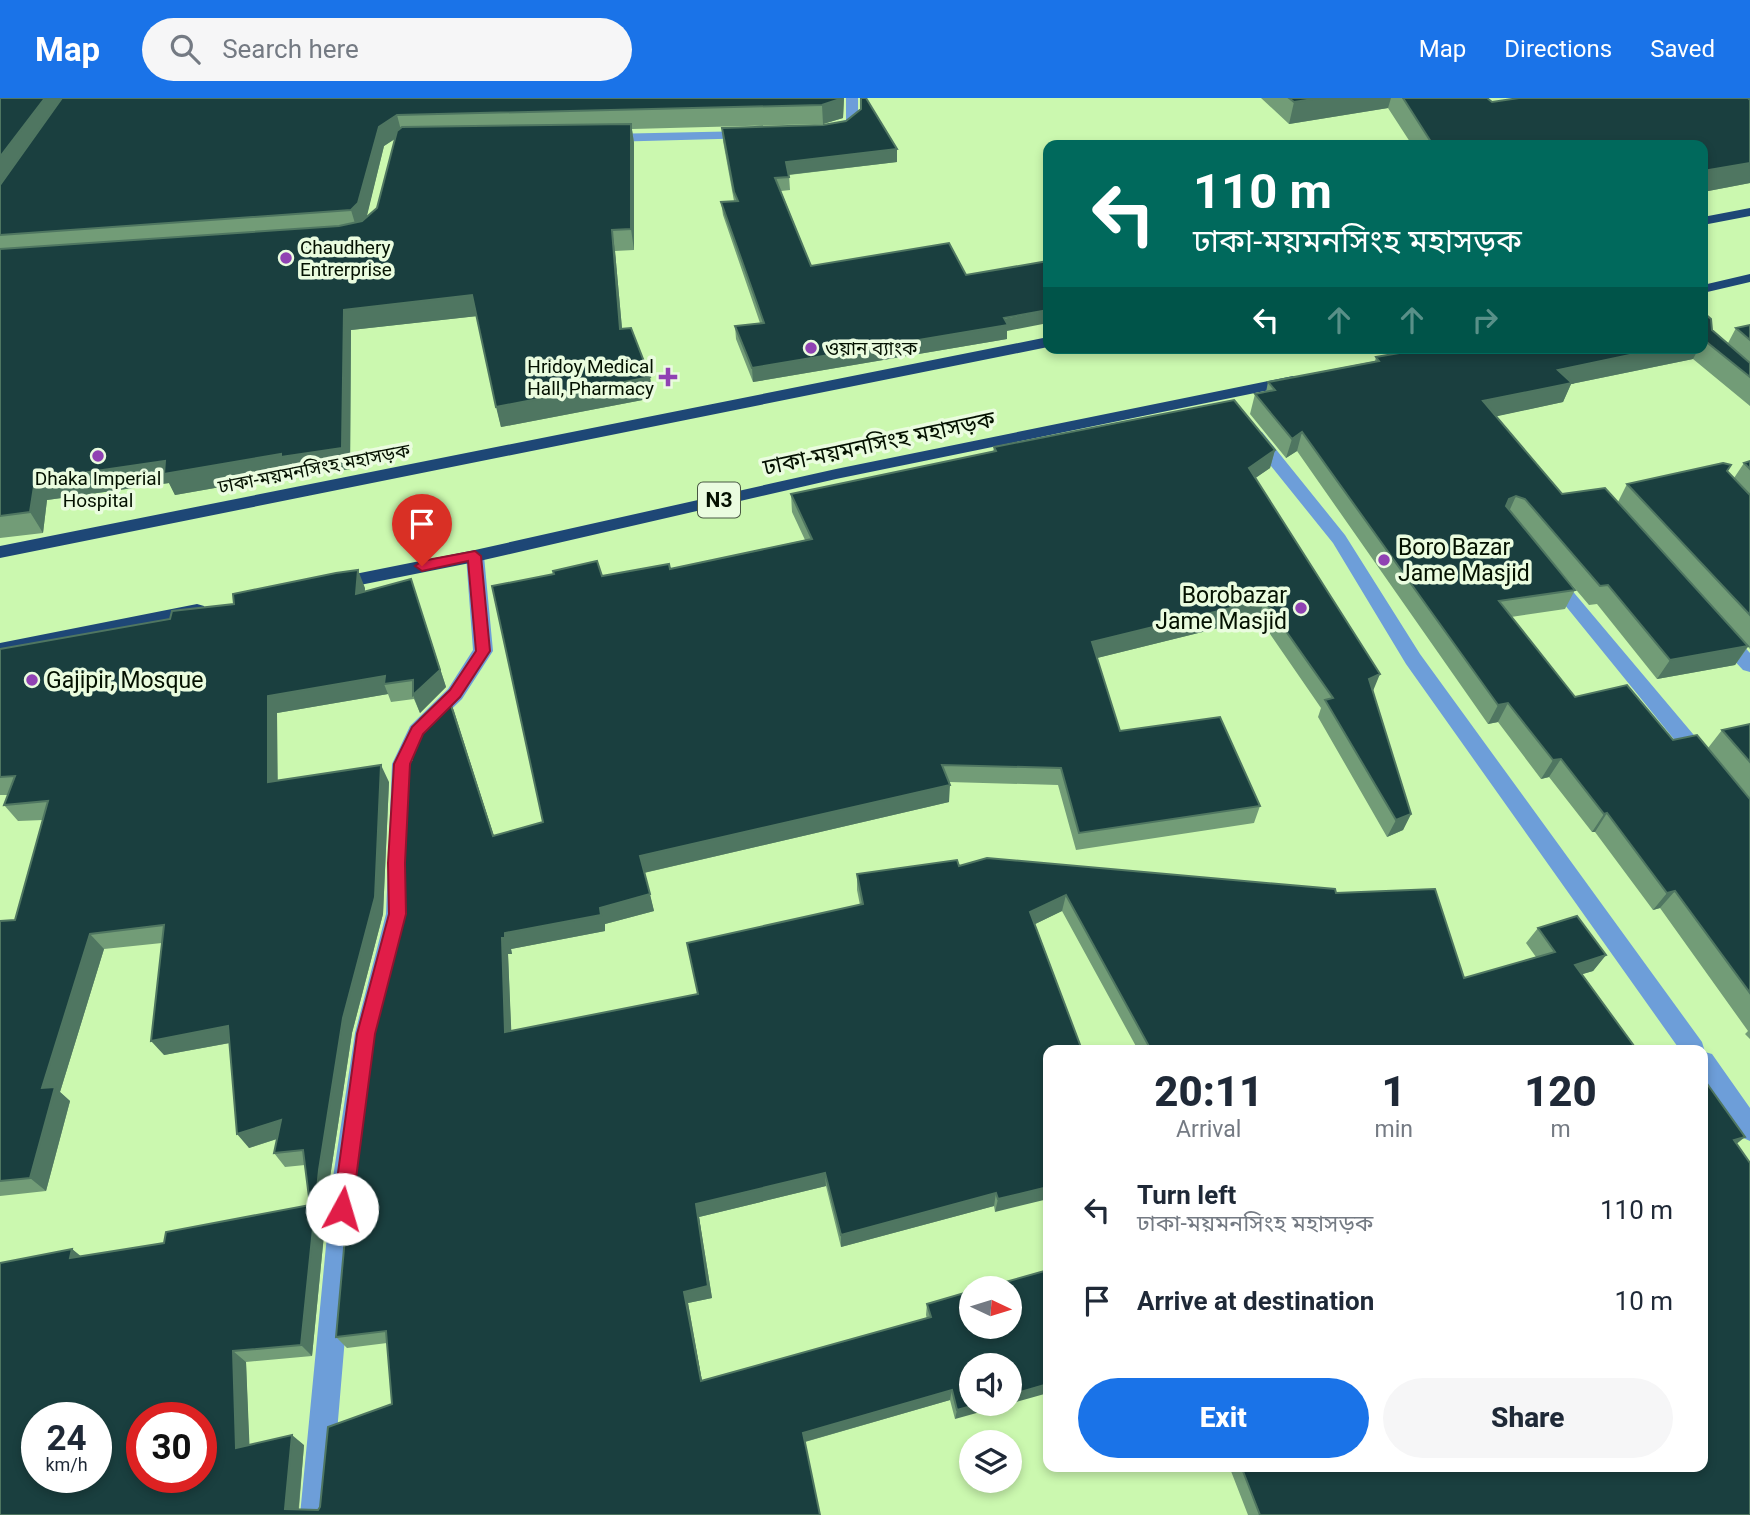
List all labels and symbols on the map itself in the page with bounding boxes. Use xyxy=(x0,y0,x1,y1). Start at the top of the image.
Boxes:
place label: Chaudhery Entrerprise xyxy=(300,236,392,281)
marker: Chaudhery Entrerprise xyxy=(278,250,294,266)
place label: ওয়ান ব্যাংক xyxy=(825,337,918,360)
marker: ওয়ান ব্যাংক xyxy=(803,340,819,356)
place label: Hridoy Medical Hall, Pharmacy xyxy=(527,355,654,400)
marker: Hridoy Medical Hall, Pharmacy xyxy=(660,369,676,385)
street label: ঢাকা-ময়মনসিংহ মহাসড়ক xyxy=(760,406,998,481)
street label: ঢাকা-ময়মনসিংহ মহাসড়ক xyxy=(215,438,413,499)
marker: Dhaka Imperial Hospital xyxy=(90,448,106,464)
place label: Dhaka Imperial Hospital xyxy=(35,467,161,512)
road number: N3 xyxy=(698,482,740,518)
pin xyxy=(392,494,452,566)
place label: Boro Bazar Jame Masjid xyxy=(1398,534,1530,587)
marker: Boro Bazar Jame Masjid xyxy=(1376,552,1392,568)
place label: Borobazar Jame Masjid xyxy=(1155,582,1287,635)
marker: Borobazar Jame Masjid xyxy=(1293,600,1309,616)
place label: Gajipir, Mosque xyxy=(46,667,203,694)
marker: Gajipir, Mosque xyxy=(24,672,40,688)
position arrow xyxy=(305,1172,379,1246)
north arrow xyxy=(959,1276,1022,1339)
speed limit sign: 30 xyxy=(126,1402,217,1493)

